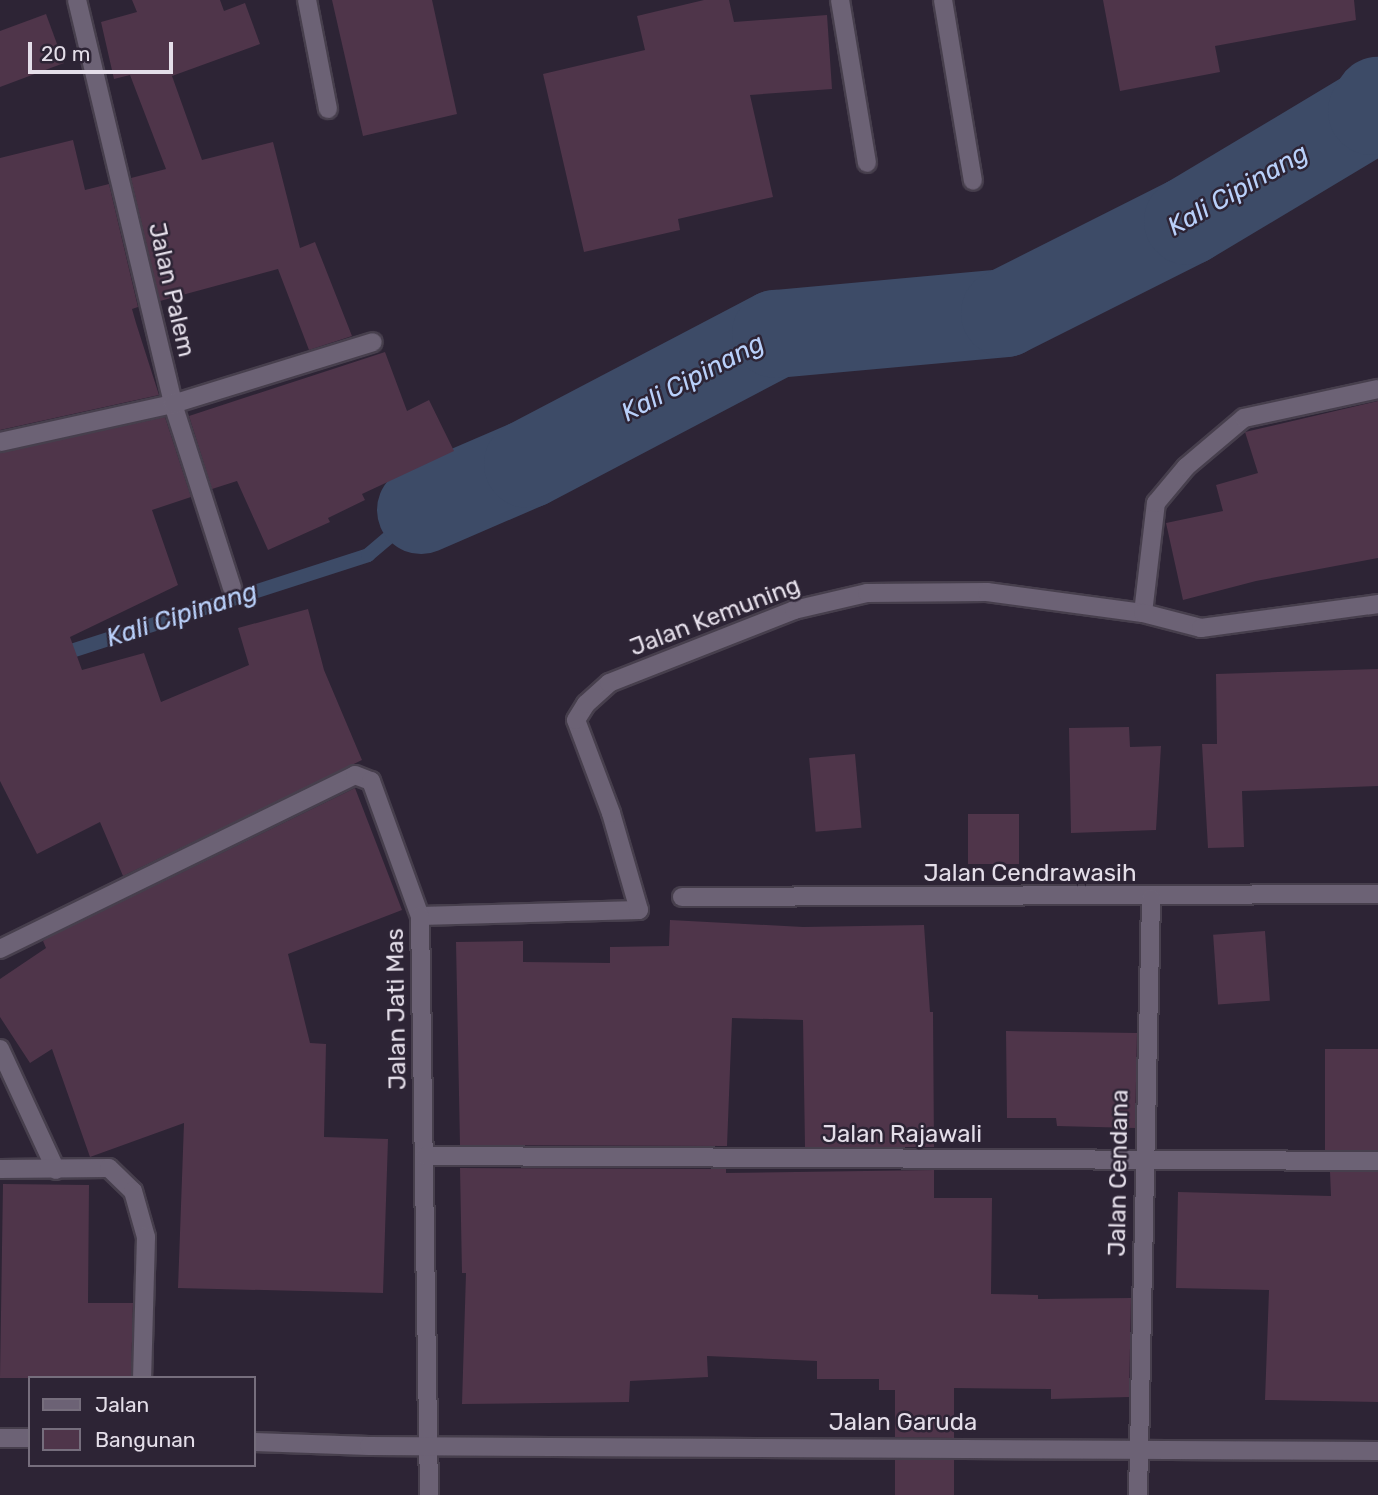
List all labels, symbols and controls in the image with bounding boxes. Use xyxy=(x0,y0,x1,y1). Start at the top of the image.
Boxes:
scale bar xyxy=(32,28,177,72)
text: 20 m xyxy=(41,41,90,66)
water label: Kali Cipinang xyxy=(1162,137,1314,243)
street label: Jalan Palem xyxy=(142,220,200,360)
water label: Kali Cipinang xyxy=(616,327,770,429)
street label: Jalan Kemuning xyxy=(626,571,804,663)
water label: Kali Cipinang xyxy=(102,576,262,654)
street label: Jalan Cendrawasih xyxy=(923,860,1137,888)
street label: Jalan Jati Mas xyxy=(381,928,413,1090)
street label: Jalan Cendana xyxy=(1103,1089,1135,1257)
street label: Jalan Rajawali xyxy=(822,1121,982,1149)
legend xyxy=(28,1376,256,1467)
text: Jalan xyxy=(95,1392,149,1417)
street label: Jalan Garuda xyxy=(829,1409,977,1437)
text: Bangunan xyxy=(95,1427,196,1452)

